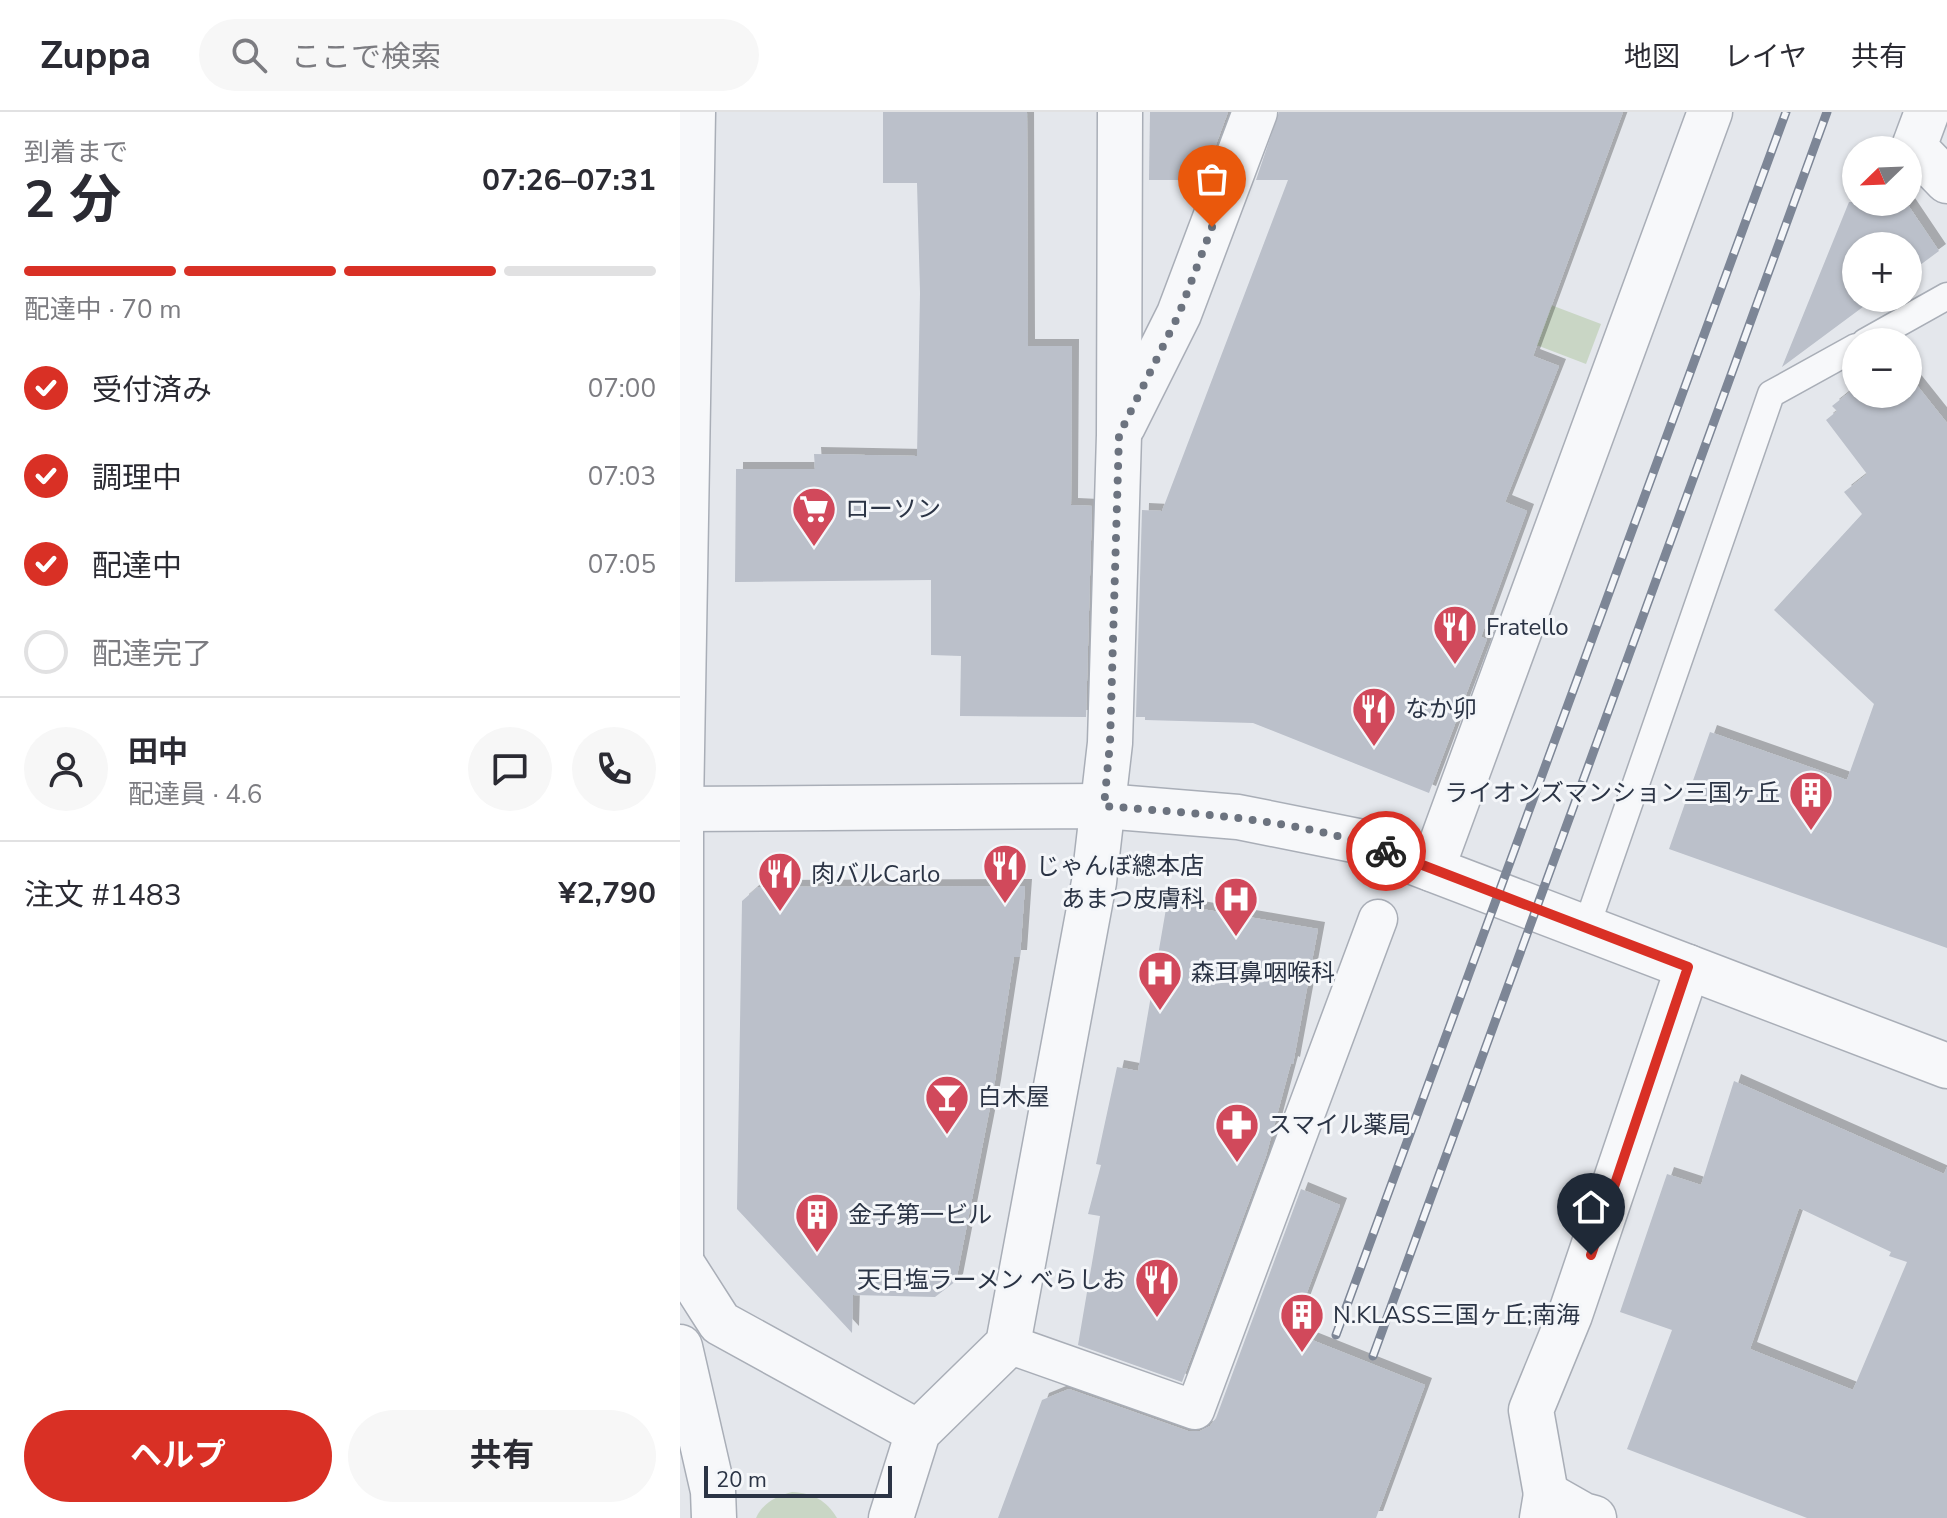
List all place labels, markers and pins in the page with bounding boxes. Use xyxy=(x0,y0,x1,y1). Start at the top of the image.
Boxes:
pin xyxy=(1178,145,1246,227)
supermarket icon: ローソン xyxy=(790,485,838,548)
place label: ローソン xyxy=(845,493,941,525)
restaurant icon: Fratello xyxy=(1431,603,1479,666)
place label: Fratello xyxy=(1486,611,1569,643)
restaurant icon: なか卯 xyxy=(1350,685,1398,748)
place label: なか卯 xyxy=(1405,693,1477,725)
building icon: ライオンズマンション三国ヶ丘 xyxy=(1787,769,1835,832)
place label: ライオンズマンション三国ヶ丘 xyxy=(1444,777,1780,809)
restaurant icon: じゃんぼ總本店 xyxy=(981,842,1029,905)
restaurant icon: 肉バルCarlo xyxy=(756,850,804,913)
place label: じゃんぼ總本店 xyxy=(1036,850,1204,882)
place label: 肉バルCarlo xyxy=(811,858,940,890)
hospital icon: あまつ皮膚科 xyxy=(1212,875,1260,938)
place label: あまつ皮膚科 xyxy=(1061,883,1205,915)
hospital icon: 森耳鼻咽喉科 xyxy=(1136,949,1184,1012)
place label: 森耳鼻咽喉科 xyxy=(1191,957,1335,989)
bar icon: 白木屋 xyxy=(923,1073,971,1136)
place label: 白木屋 xyxy=(978,1081,1050,1113)
pharmacy icon: スマイル薬局 xyxy=(1213,1101,1261,1164)
place label: スマイル薬局 xyxy=(1268,1109,1411,1141)
pin xyxy=(1557,1173,1625,1255)
building icon: 金子第一ビル xyxy=(793,1191,841,1254)
place label: 金子第一ビル xyxy=(848,1199,992,1231)
restaurant icon: 天日塩ラーメン べらしお xyxy=(1133,1256,1181,1319)
place label: 天日塩ラーメン べらしお xyxy=(857,1264,1126,1296)
building icon: N.KLASS三国ヶ丘;南海 xyxy=(1278,1291,1326,1354)
place label: N.KLASS三国ヶ丘;南海 xyxy=(1333,1299,1580,1331)

